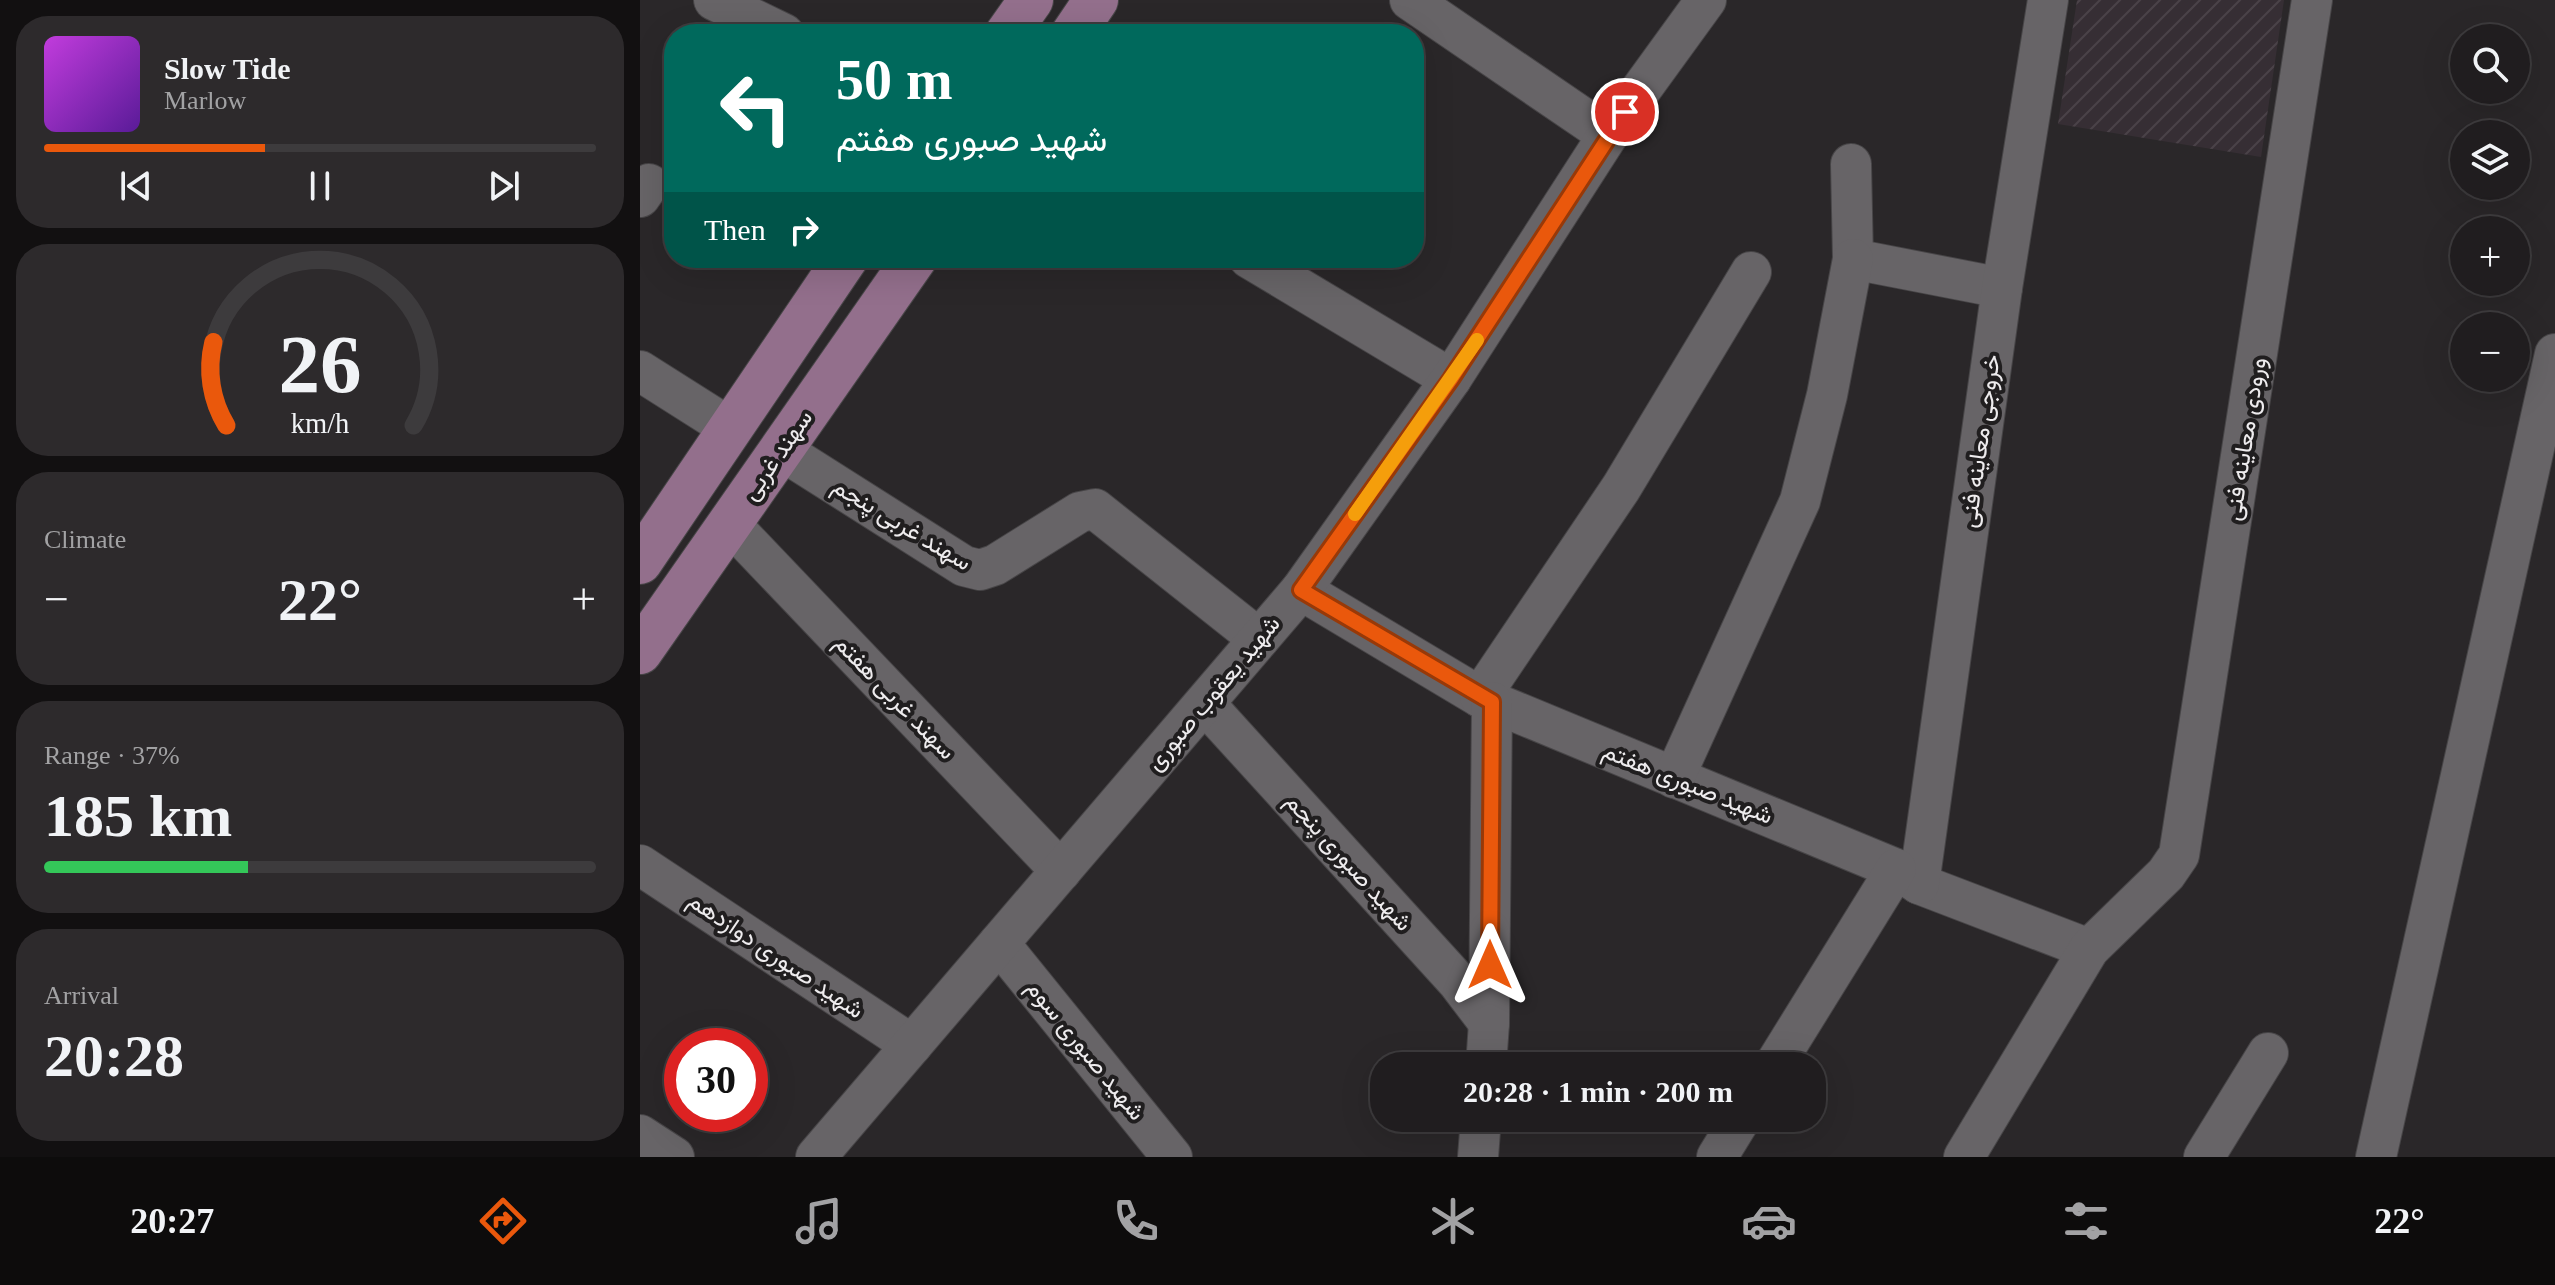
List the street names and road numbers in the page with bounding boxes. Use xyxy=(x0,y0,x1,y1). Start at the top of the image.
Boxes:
street label: خروجی معاینه فنی xyxy=(1955,353,2007,530)
street label: ورودی معاینه فنی xyxy=(2219,355,2273,523)
street label: سهند غربی xyxy=(737,405,819,506)
street label: سهند غربی پنجم xyxy=(826,472,976,578)
street label: شهید یعقوب صبوری xyxy=(1141,611,1287,777)
street label: سهند غربی هفتم xyxy=(827,630,961,766)
street label: شهید صبوری هفتم xyxy=(1598,737,1777,832)
street label: شهید صبوری پنجم xyxy=(1278,788,1417,938)
street label: شهید صبوری دوازدهم xyxy=(682,887,869,1026)
street label: شهید صبوری سوم xyxy=(1019,975,1150,1127)

